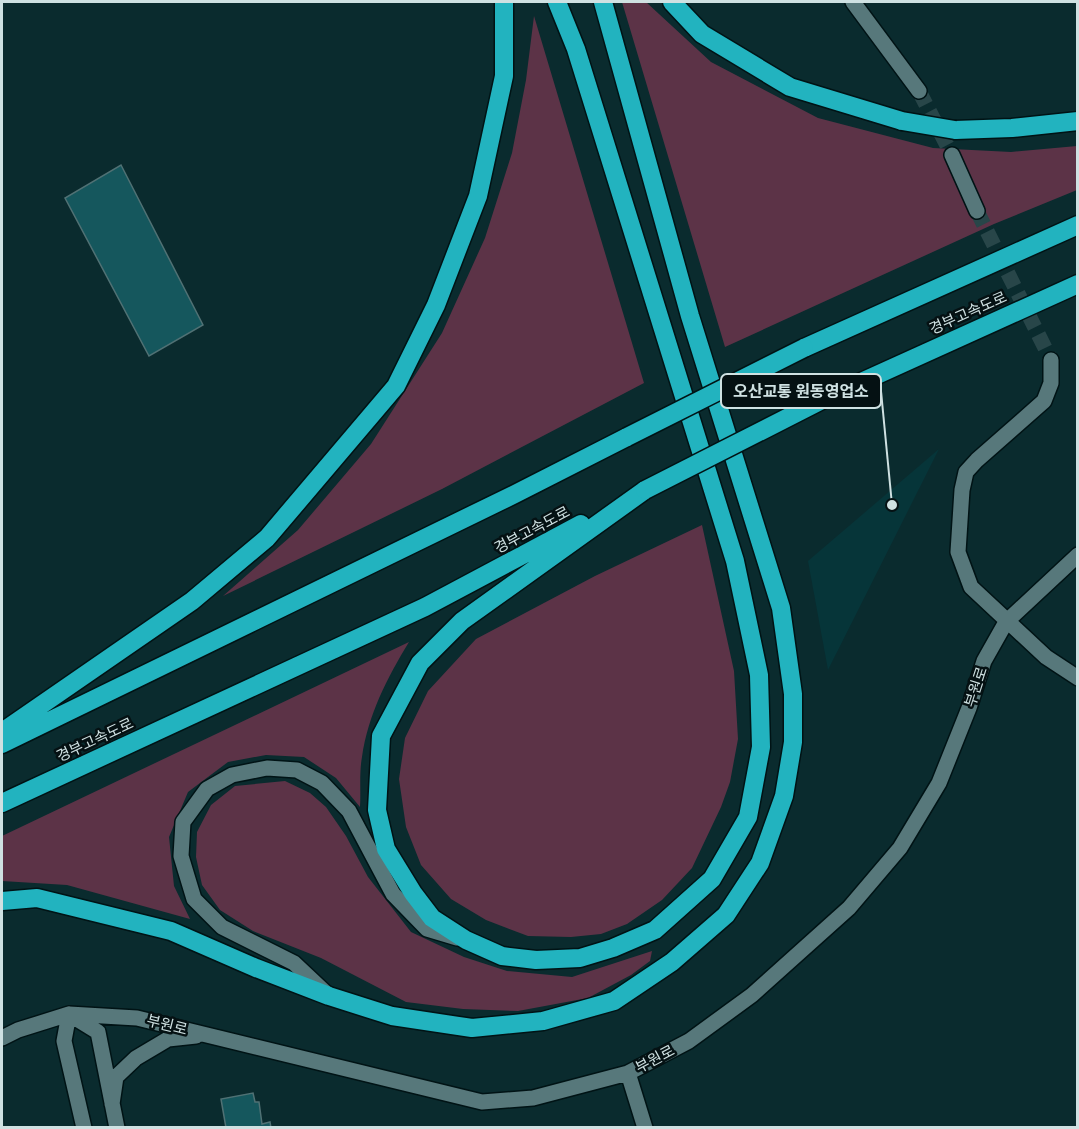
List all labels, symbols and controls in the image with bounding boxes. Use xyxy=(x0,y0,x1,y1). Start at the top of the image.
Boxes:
street label: 경부고속도로 xyxy=(926,287,1010,340)
callout: 오산교통 원동영업소 xyxy=(721,374,881,408)
text: 오산교통 원동영업소 xyxy=(733,381,869,403)
street label: 경부고속도로 xyxy=(491,502,574,559)
street label: 부원로 xyxy=(960,664,993,710)
street label: 경부고속도로 xyxy=(53,713,137,767)
street label: 부원로 xyxy=(144,1010,190,1041)
street label: 부원로 xyxy=(632,1040,678,1078)

